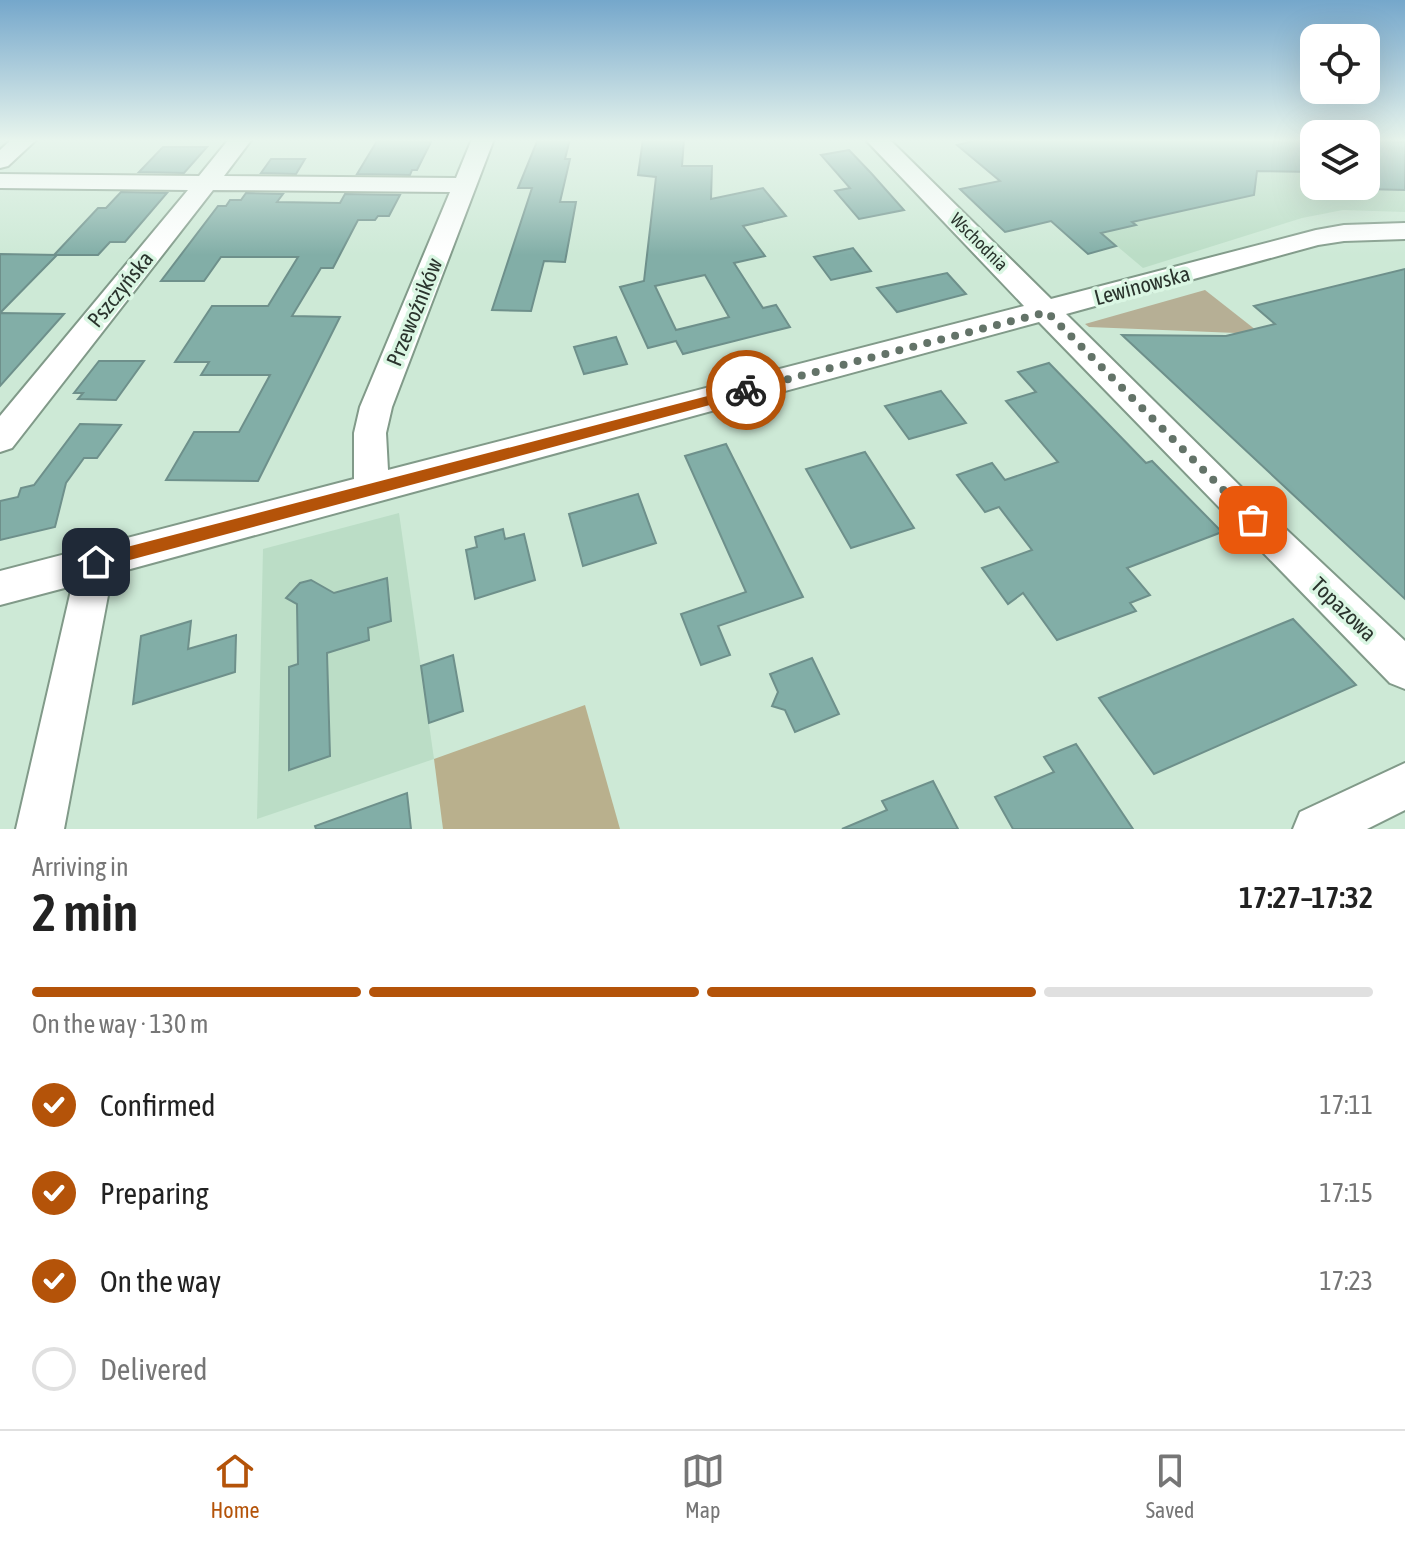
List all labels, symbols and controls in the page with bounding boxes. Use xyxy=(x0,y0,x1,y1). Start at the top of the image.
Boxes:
map controls xyxy=(1300,24,1380,200)
button: locate xyxy=(1300,24,1380,104)
button: layers xyxy=(1300,120,1380,200)
street label: Wschodnia xyxy=(946,209,1012,275)
street label: Pszczyńska xyxy=(82,246,158,332)
street label: Przewoźników xyxy=(381,254,447,370)
street label: Lewinowska xyxy=(1091,260,1193,310)
courier xyxy=(706,350,786,430)
icon: bike xyxy=(724,368,768,412)
pin xyxy=(1219,486,1287,554)
icon: bag xyxy=(1231,498,1275,542)
pin xyxy=(62,528,130,596)
icon: home xyxy=(74,540,118,584)
street label: Topazowa xyxy=(1306,572,1382,646)
text: Arriving in xyxy=(32,852,129,882)
text: 17:27–17:32 xyxy=(1239,880,1373,914)
text: 2 min xyxy=(32,882,138,942)
text: On the way · 130 m xyxy=(32,1009,209,1039)
icon: check xyxy=(32,1083,76,1127)
text: Confirmed xyxy=(100,1088,215,1122)
text: 17:11 xyxy=(1319,1090,1373,1120)
icon: check xyxy=(32,1171,76,1215)
text: Preparing xyxy=(100,1176,209,1210)
text: 17:15 xyxy=(1319,1178,1373,1208)
icon: check xyxy=(32,1259,76,1303)
text: On the way xyxy=(100,1264,221,1298)
text: 17:23 xyxy=(1319,1266,1373,1296)
text: Delivered xyxy=(100,1352,208,1386)
tab: Home xyxy=(211,1449,260,1523)
tab: Map xyxy=(681,1449,725,1523)
tab: Saved xyxy=(1146,1449,1194,1523)

